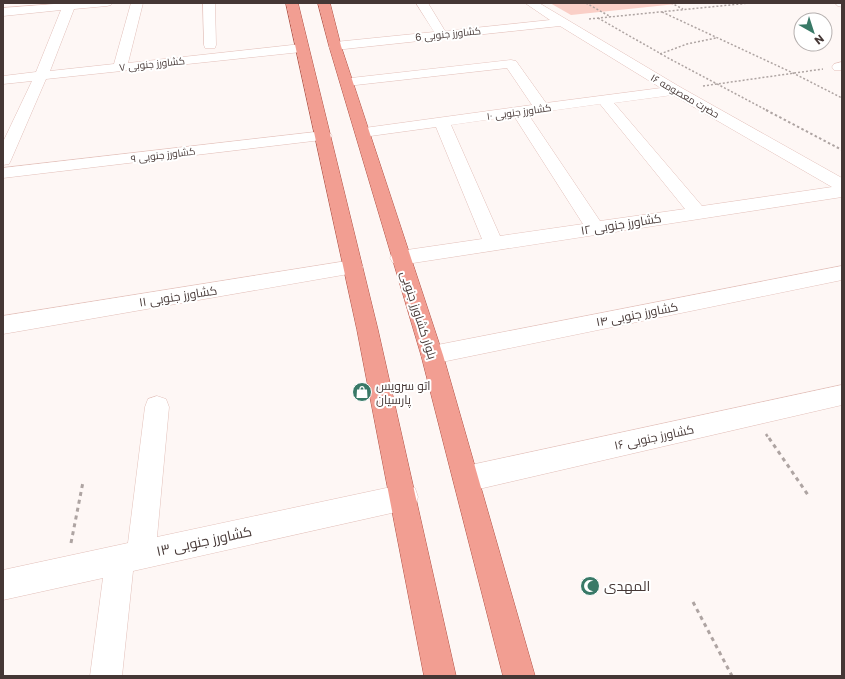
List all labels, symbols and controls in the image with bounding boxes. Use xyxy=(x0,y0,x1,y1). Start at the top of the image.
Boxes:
north arrow xyxy=(793,12,833,52)
street label: کشاورز جنوبی 6 xyxy=(414,23,482,45)
text: N xyxy=(811,31,828,49)
street label: کشاورز جنوبی ۷ xyxy=(118,53,186,75)
street label: حضرت معصومه ۱۶ xyxy=(648,70,722,122)
street label: کشاورز جنوبی ۱۰ xyxy=(486,100,552,124)
street label: کشاورز جنوبی ۹ xyxy=(130,144,196,166)
street label: کشاورز جنوبی ۱۲ xyxy=(579,209,663,239)
street label: بلوار کشاورز جنوبی xyxy=(397,269,441,361)
street label: کشاورز جنوبی ۱۱ xyxy=(138,281,218,311)
street label: کشاورز جنوبی ۱۴ xyxy=(595,298,679,330)
place label: اتو سرویس پارسیان xyxy=(376,377,431,409)
shop icon: اتو سرویس پارسیان xyxy=(351,381,373,403)
street label: کشاورز جنوبی ۱۶ xyxy=(613,420,695,454)
street label: کشاورز جنوبی ۱۳ xyxy=(154,521,254,561)
mosque icon: المهدی xyxy=(579,575,601,597)
place label: المهدی xyxy=(604,576,650,596)

